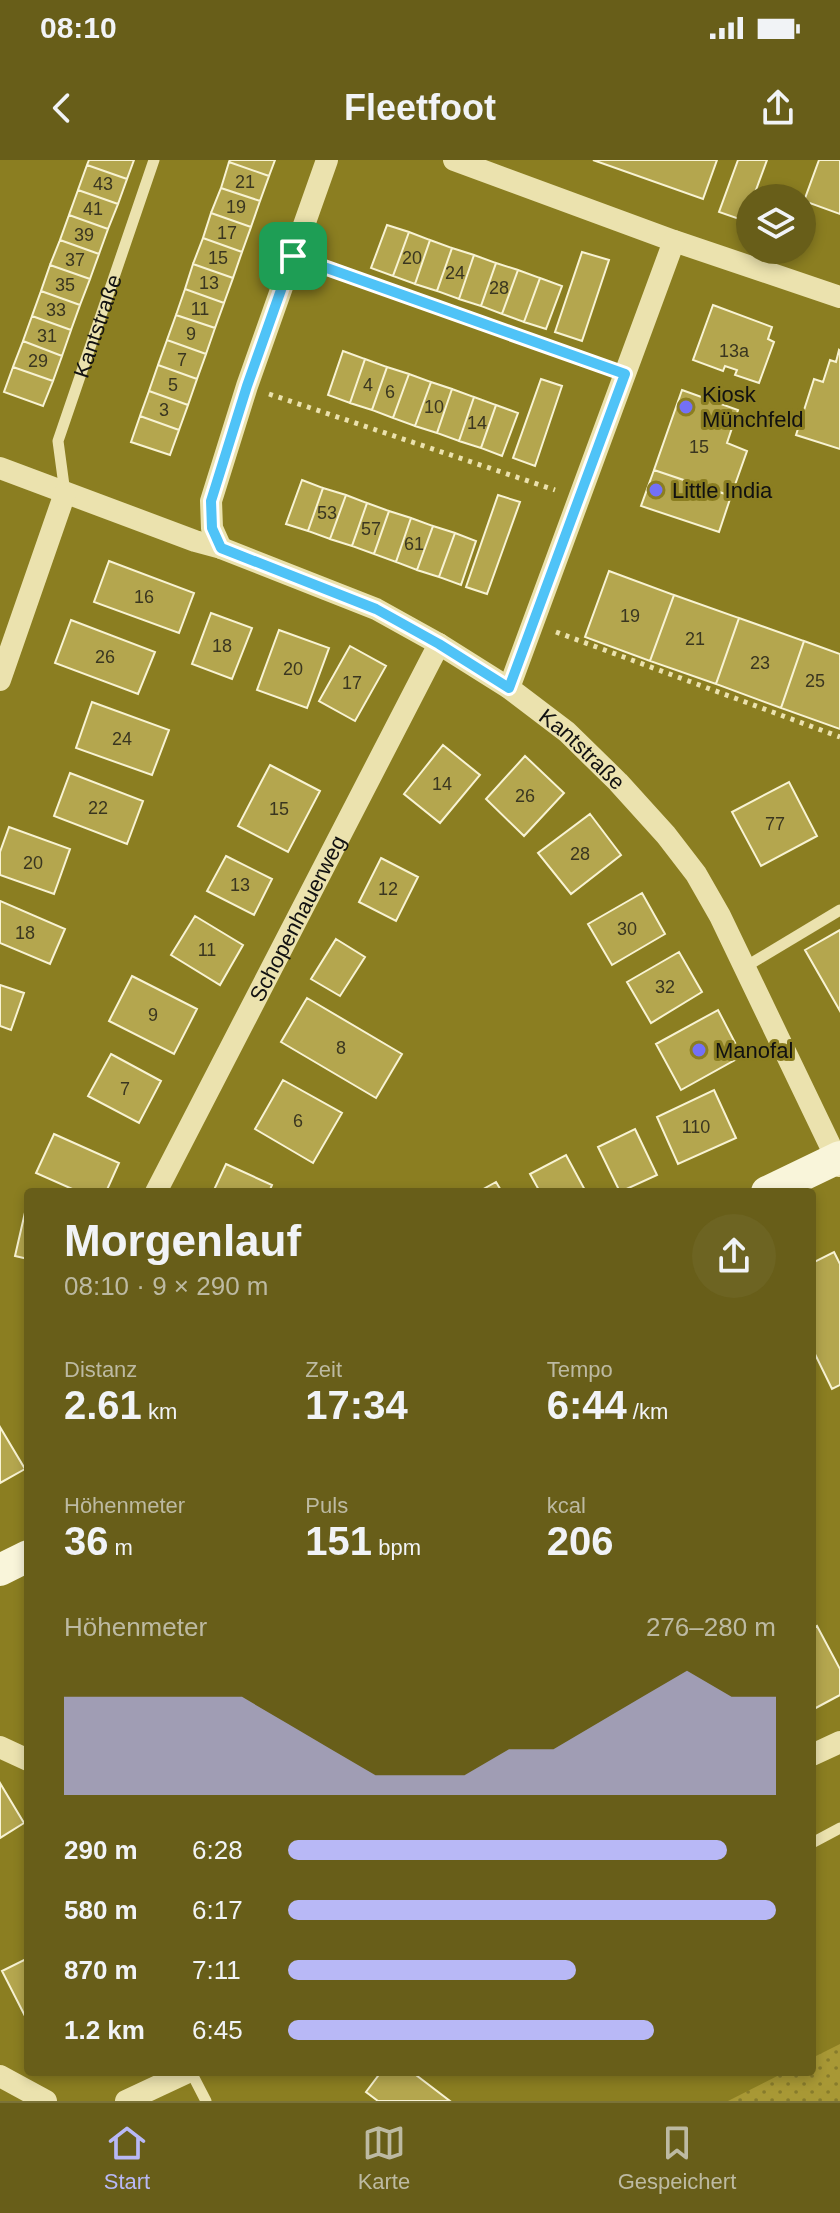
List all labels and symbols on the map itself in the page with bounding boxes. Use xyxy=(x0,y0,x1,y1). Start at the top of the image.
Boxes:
house number: 21 xyxy=(235,172,255,192)
house number: 43 xyxy=(93,174,113,194)
house number: 19 xyxy=(226,197,246,217)
house number: 41 xyxy=(83,199,103,219)
pin xyxy=(259,222,327,290)
house number: 17 xyxy=(217,223,237,243)
house number: 39 xyxy=(74,225,94,245)
house number: 15 xyxy=(208,248,228,268)
house number: 20 xyxy=(402,248,422,268)
house number: 37 xyxy=(65,250,85,270)
house number: 24 xyxy=(445,263,465,283)
street label: Kantstraße xyxy=(68,271,127,381)
house number: 13 xyxy=(199,273,219,293)
house number: 35 xyxy=(55,275,75,295)
house number: 28 xyxy=(489,278,509,298)
house number: 11 xyxy=(191,299,209,319)
house number: 33 xyxy=(46,300,66,320)
house number: 9 xyxy=(186,324,196,344)
house number: 31 xyxy=(37,326,57,346)
house number: 13a xyxy=(719,341,750,361)
house number: 7 xyxy=(177,350,187,370)
house number: 29 xyxy=(28,351,48,371)
house number: 5 xyxy=(168,375,178,395)
house number: 4 xyxy=(363,375,373,395)
house number: 6 xyxy=(385,382,395,402)
place label: Kiosk Münchfeld xyxy=(702,382,804,432)
house number: 10 xyxy=(424,397,444,417)
marker: Kiosk Münchfeld xyxy=(677,398,695,416)
house number: 3 xyxy=(159,400,169,420)
house number: 14 xyxy=(467,413,487,433)
house number: 15 xyxy=(689,437,709,457)
place label: Little India xyxy=(672,478,773,503)
marker: Little India xyxy=(647,481,665,499)
house number: 53 xyxy=(317,503,337,523)
house number: 57 xyxy=(361,519,381,539)
house number: 61 xyxy=(404,534,424,554)
house number: 16 xyxy=(134,587,154,607)
house number: 19 xyxy=(620,606,640,626)
house number: 21 xyxy=(685,629,705,649)
house number: 18 xyxy=(212,636,232,656)
house number: 26 xyxy=(95,647,115,667)
house number: 23 xyxy=(750,653,770,673)
house number: 20 xyxy=(283,659,303,679)
house number: 25 xyxy=(805,671,825,691)
house number: 17 xyxy=(342,673,362,693)
street label: Kantstraße xyxy=(535,703,630,795)
house number: 24 xyxy=(112,729,132,749)
house number: 14 xyxy=(432,774,452,794)
house number: 26 xyxy=(515,786,535,806)
house number: 22 xyxy=(88,798,108,818)
house number: 15 xyxy=(269,799,289,819)
house number: 77 xyxy=(765,814,785,834)
street label: Schopenhauerweg xyxy=(244,831,351,1006)
house number: 28 xyxy=(570,844,590,864)
house number: 20 xyxy=(23,853,43,873)
house number: 13 xyxy=(230,875,250,895)
house number: 12 xyxy=(378,879,398,899)
house number: 30 xyxy=(617,919,637,939)
house number: 18 xyxy=(15,923,35,943)
house number: 11 xyxy=(198,940,216,960)
house number: 32 xyxy=(655,977,675,997)
house number: 9 xyxy=(148,1005,158,1025)
house number: 8 xyxy=(336,1038,346,1058)
place label: Manofal xyxy=(715,1038,793,1063)
marker: Manofal xyxy=(690,1041,708,1059)
house number: 7 xyxy=(120,1079,130,1099)
house number: 6 xyxy=(293,1111,303,1131)
house number: 110 xyxy=(682,1117,710,1137)

